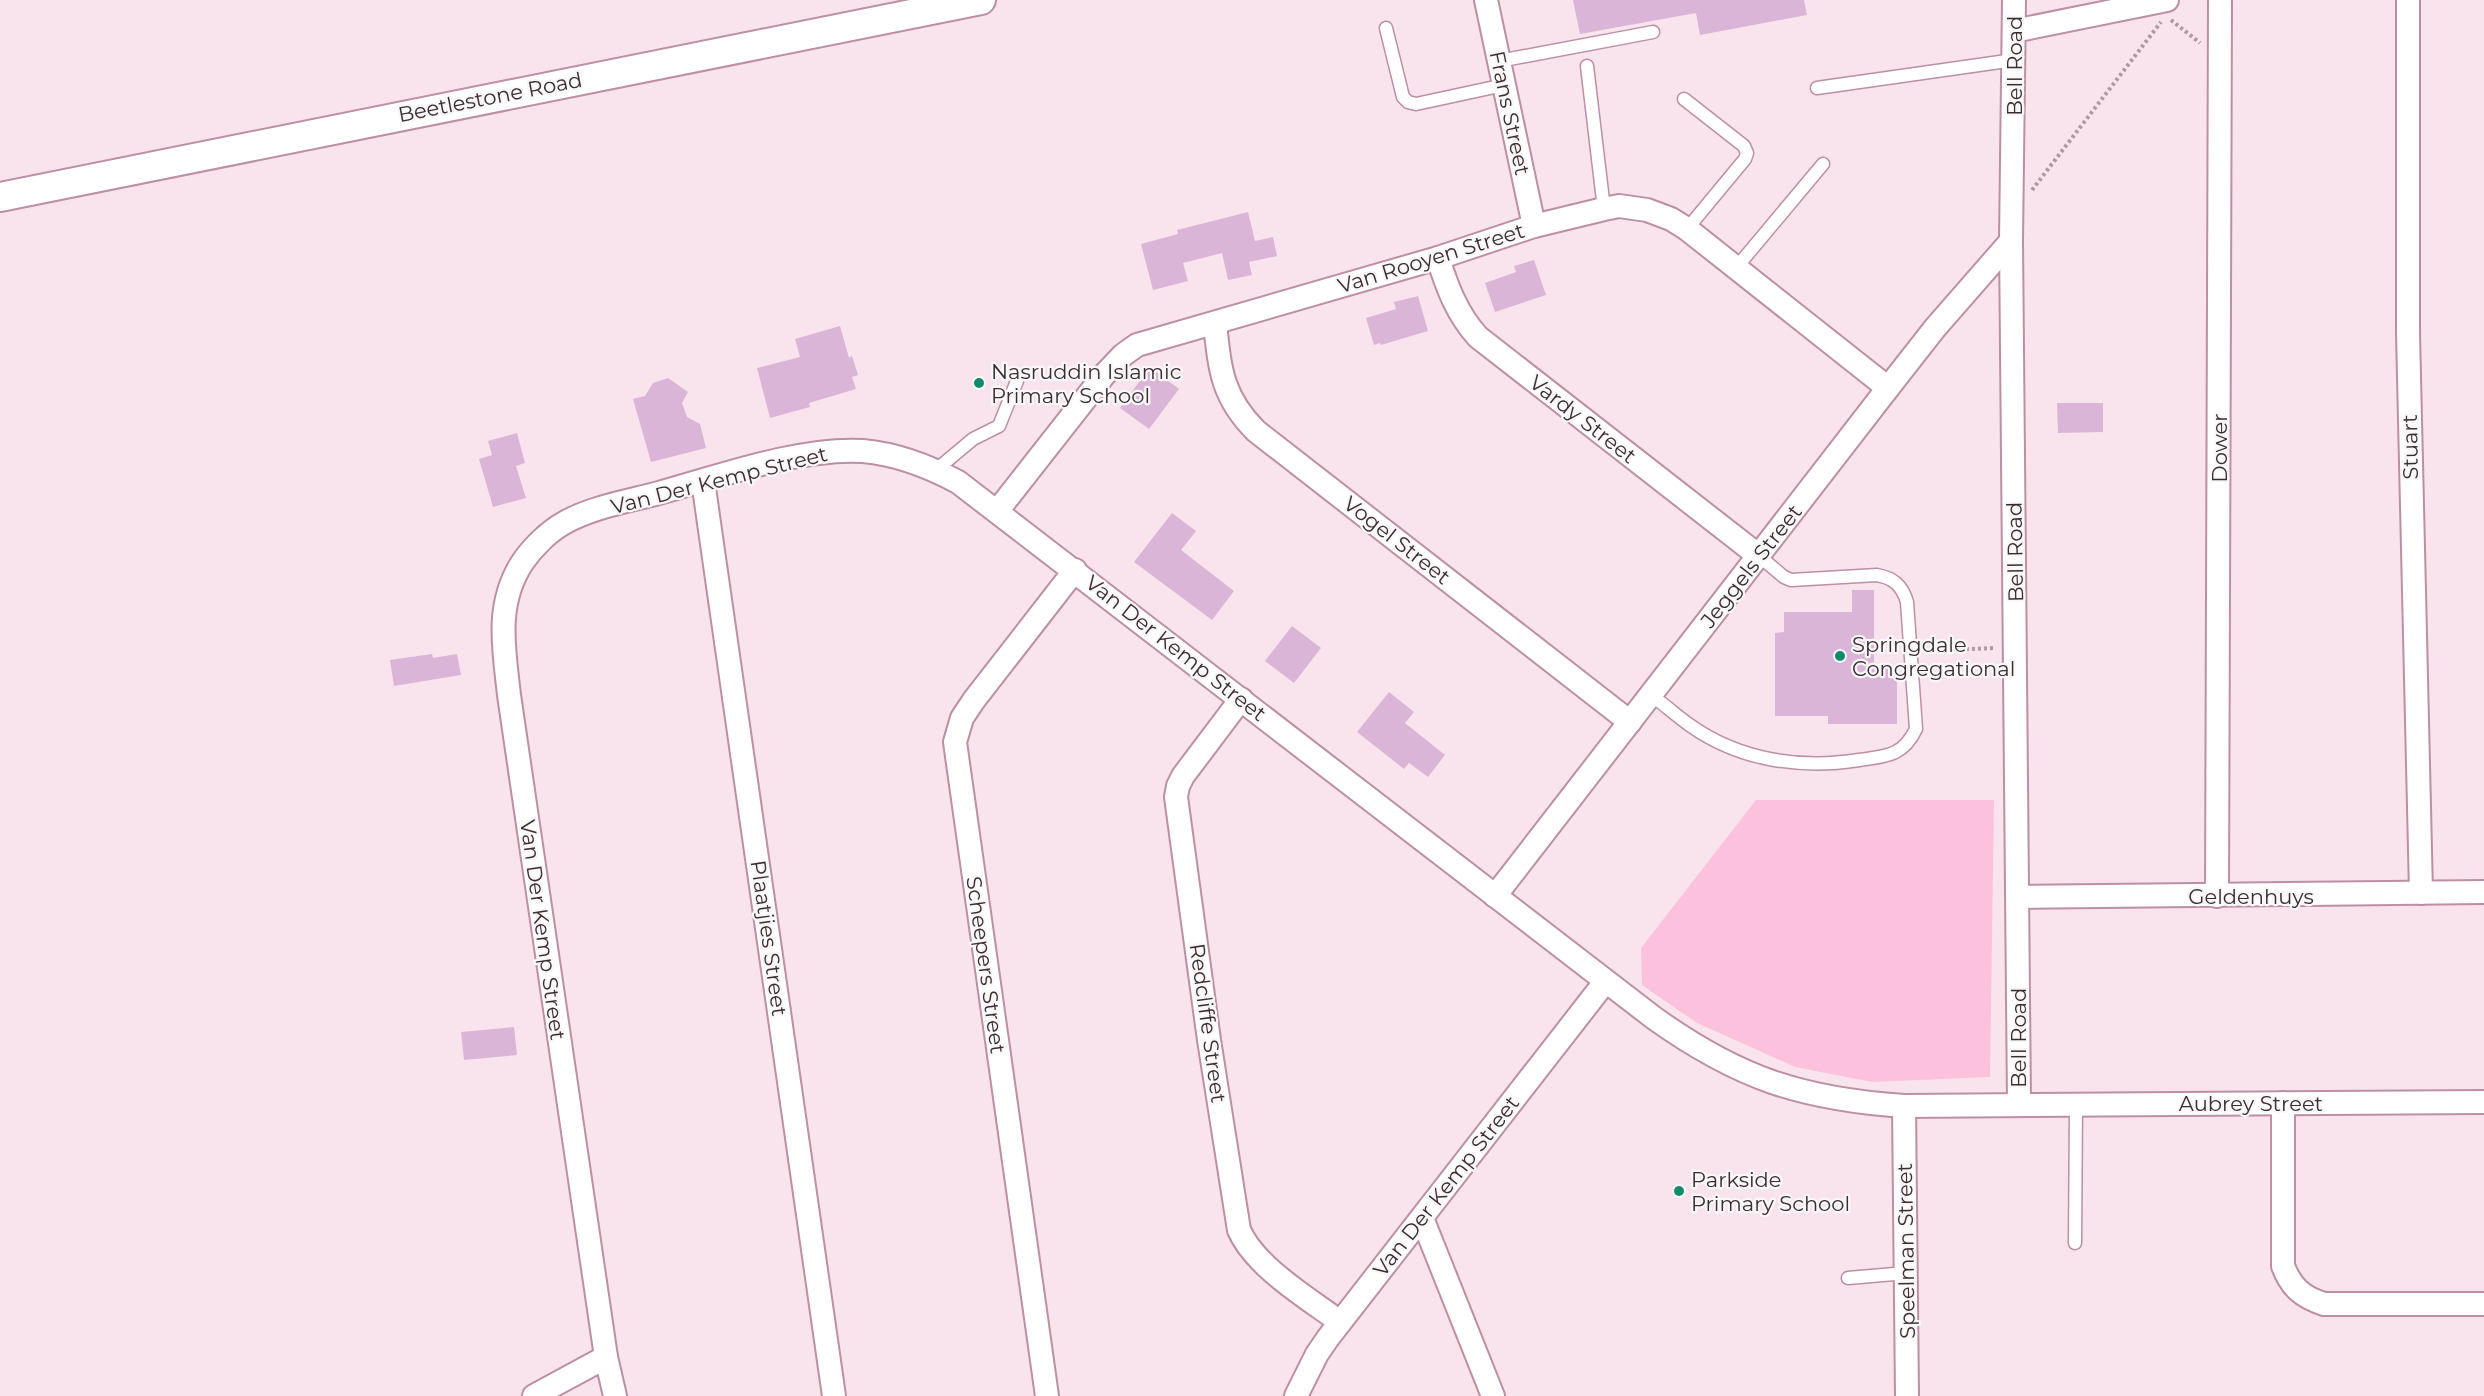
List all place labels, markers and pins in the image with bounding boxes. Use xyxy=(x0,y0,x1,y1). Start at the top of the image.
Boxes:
place label: Nasruddin Islamic Primary School xyxy=(991,359,1181,408)
marker: Nasruddin Islamic Primary School xyxy=(972,376,986,390)
place label: Springdale Congregational xyxy=(1852,632,2015,681)
marker: Springdale Congregational xyxy=(1833,649,1847,663)
place label: Parkside Primary School xyxy=(1691,1167,1850,1216)
marker: Parkside Primary School xyxy=(1672,1184,1686,1198)

